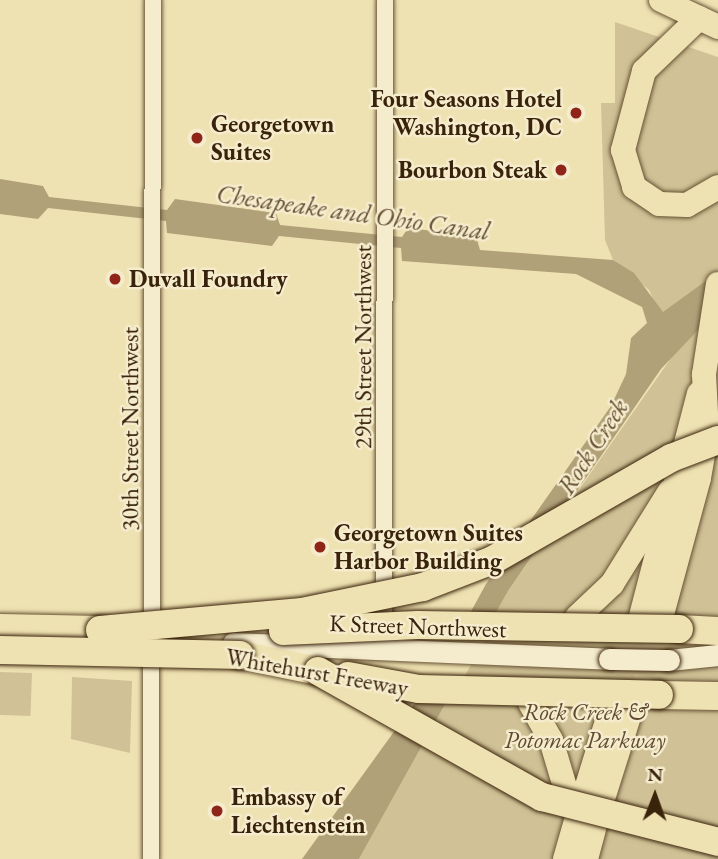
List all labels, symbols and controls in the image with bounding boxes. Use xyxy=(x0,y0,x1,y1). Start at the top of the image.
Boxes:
place label: Four Seasons Hotel Washington, DC xyxy=(370,85,562,141)
marker: Four Seasons Hotel Washington, DC xyxy=(568,105,584,121)
place label: Georgetown Suites xyxy=(211,110,334,166)
marker: Georgetown Suites xyxy=(189,130,205,146)
place label: Bourbon Steak xyxy=(398,156,547,184)
marker: Bourbon Steak xyxy=(553,162,569,178)
water label: Chesapeake and Ohio Canal xyxy=(214,178,492,248)
street label: 29th Street Northwest xyxy=(349,245,377,449)
place label: Duvall Foundry xyxy=(129,265,288,293)
marker: Duvall Foundry xyxy=(107,271,123,287)
street label: 30th Street Northwest xyxy=(116,327,144,531)
water label: Rock Creek xyxy=(551,393,635,501)
place label: Georgetown Suites Harbor Building xyxy=(334,519,523,575)
marker: Georgetown Suites Harbor Building xyxy=(312,539,328,555)
street label: K Street Northwest xyxy=(329,609,507,643)
street label: Whitehurst Freeway xyxy=(223,642,411,702)
park label: Rock Creek & Potomac Parkway xyxy=(504,698,666,754)
north arrow xyxy=(620,761,690,831)
text: N xyxy=(647,762,663,787)
place label: Embassy of Liechtenstein xyxy=(231,783,366,839)
marker: Embassy of Liechtenstein xyxy=(209,803,225,819)

